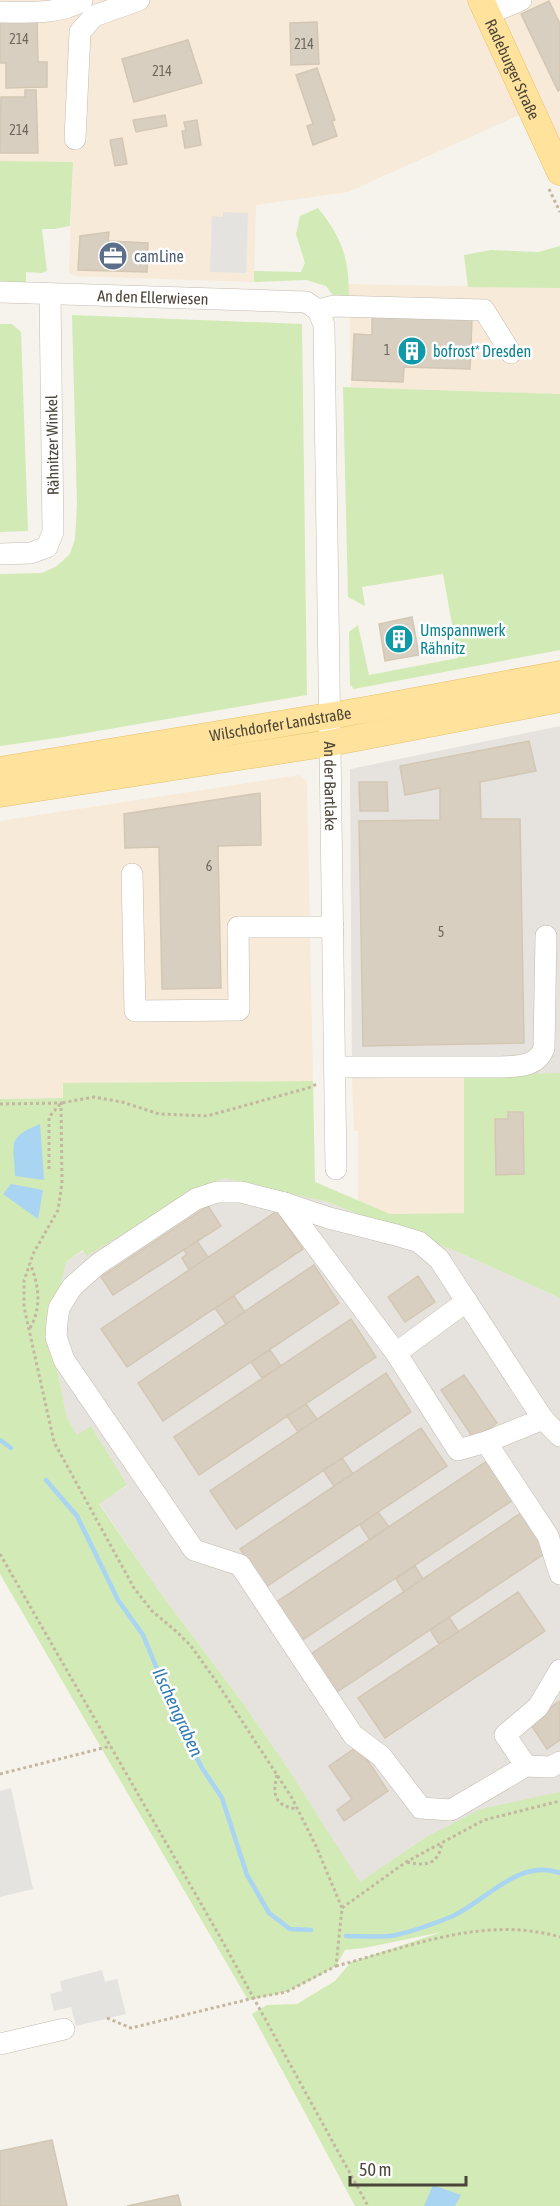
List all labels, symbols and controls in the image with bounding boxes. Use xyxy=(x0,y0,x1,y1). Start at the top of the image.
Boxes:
street label: Radeburger Straße xyxy=(482,16,544,122)
house number: 214 xyxy=(9,31,29,47)
house number: 214 xyxy=(294,36,314,52)
house number: 214 xyxy=(152,63,172,79)
house number: 214 xyxy=(9,122,29,138)
office icon: camLine xyxy=(97,240,129,272)
place label: camLine xyxy=(134,247,184,265)
street label: An den Ellerwiesen xyxy=(97,286,209,308)
building icon: bofrost* Dresden xyxy=(396,335,428,367)
house number: 1 xyxy=(384,342,390,358)
place label: bofrost* Dresden xyxy=(433,342,531,360)
street label: Rähnitzer Winkel xyxy=(42,394,62,495)
place label: Umspannwerk Rähnitz xyxy=(420,621,506,657)
building icon: Umspannwerk Rähnitz xyxy=(383,623,415,655)
street label: Wilschdorfer Landstraße xyxy=(208,703,352,744)
street label: An der Bartlake xyxy=(321,741,340,831)
house number: 6 xyxy=(206,858,213,874)
house number: 5 xyxy=(438,924,444,940)
water label: Ilschengraben xyxy=(148,1664,208,1760)
scale bar xyxy=(350,2149,466,2187)
text: 50 m xyxy=(359,2159,391,2180)

